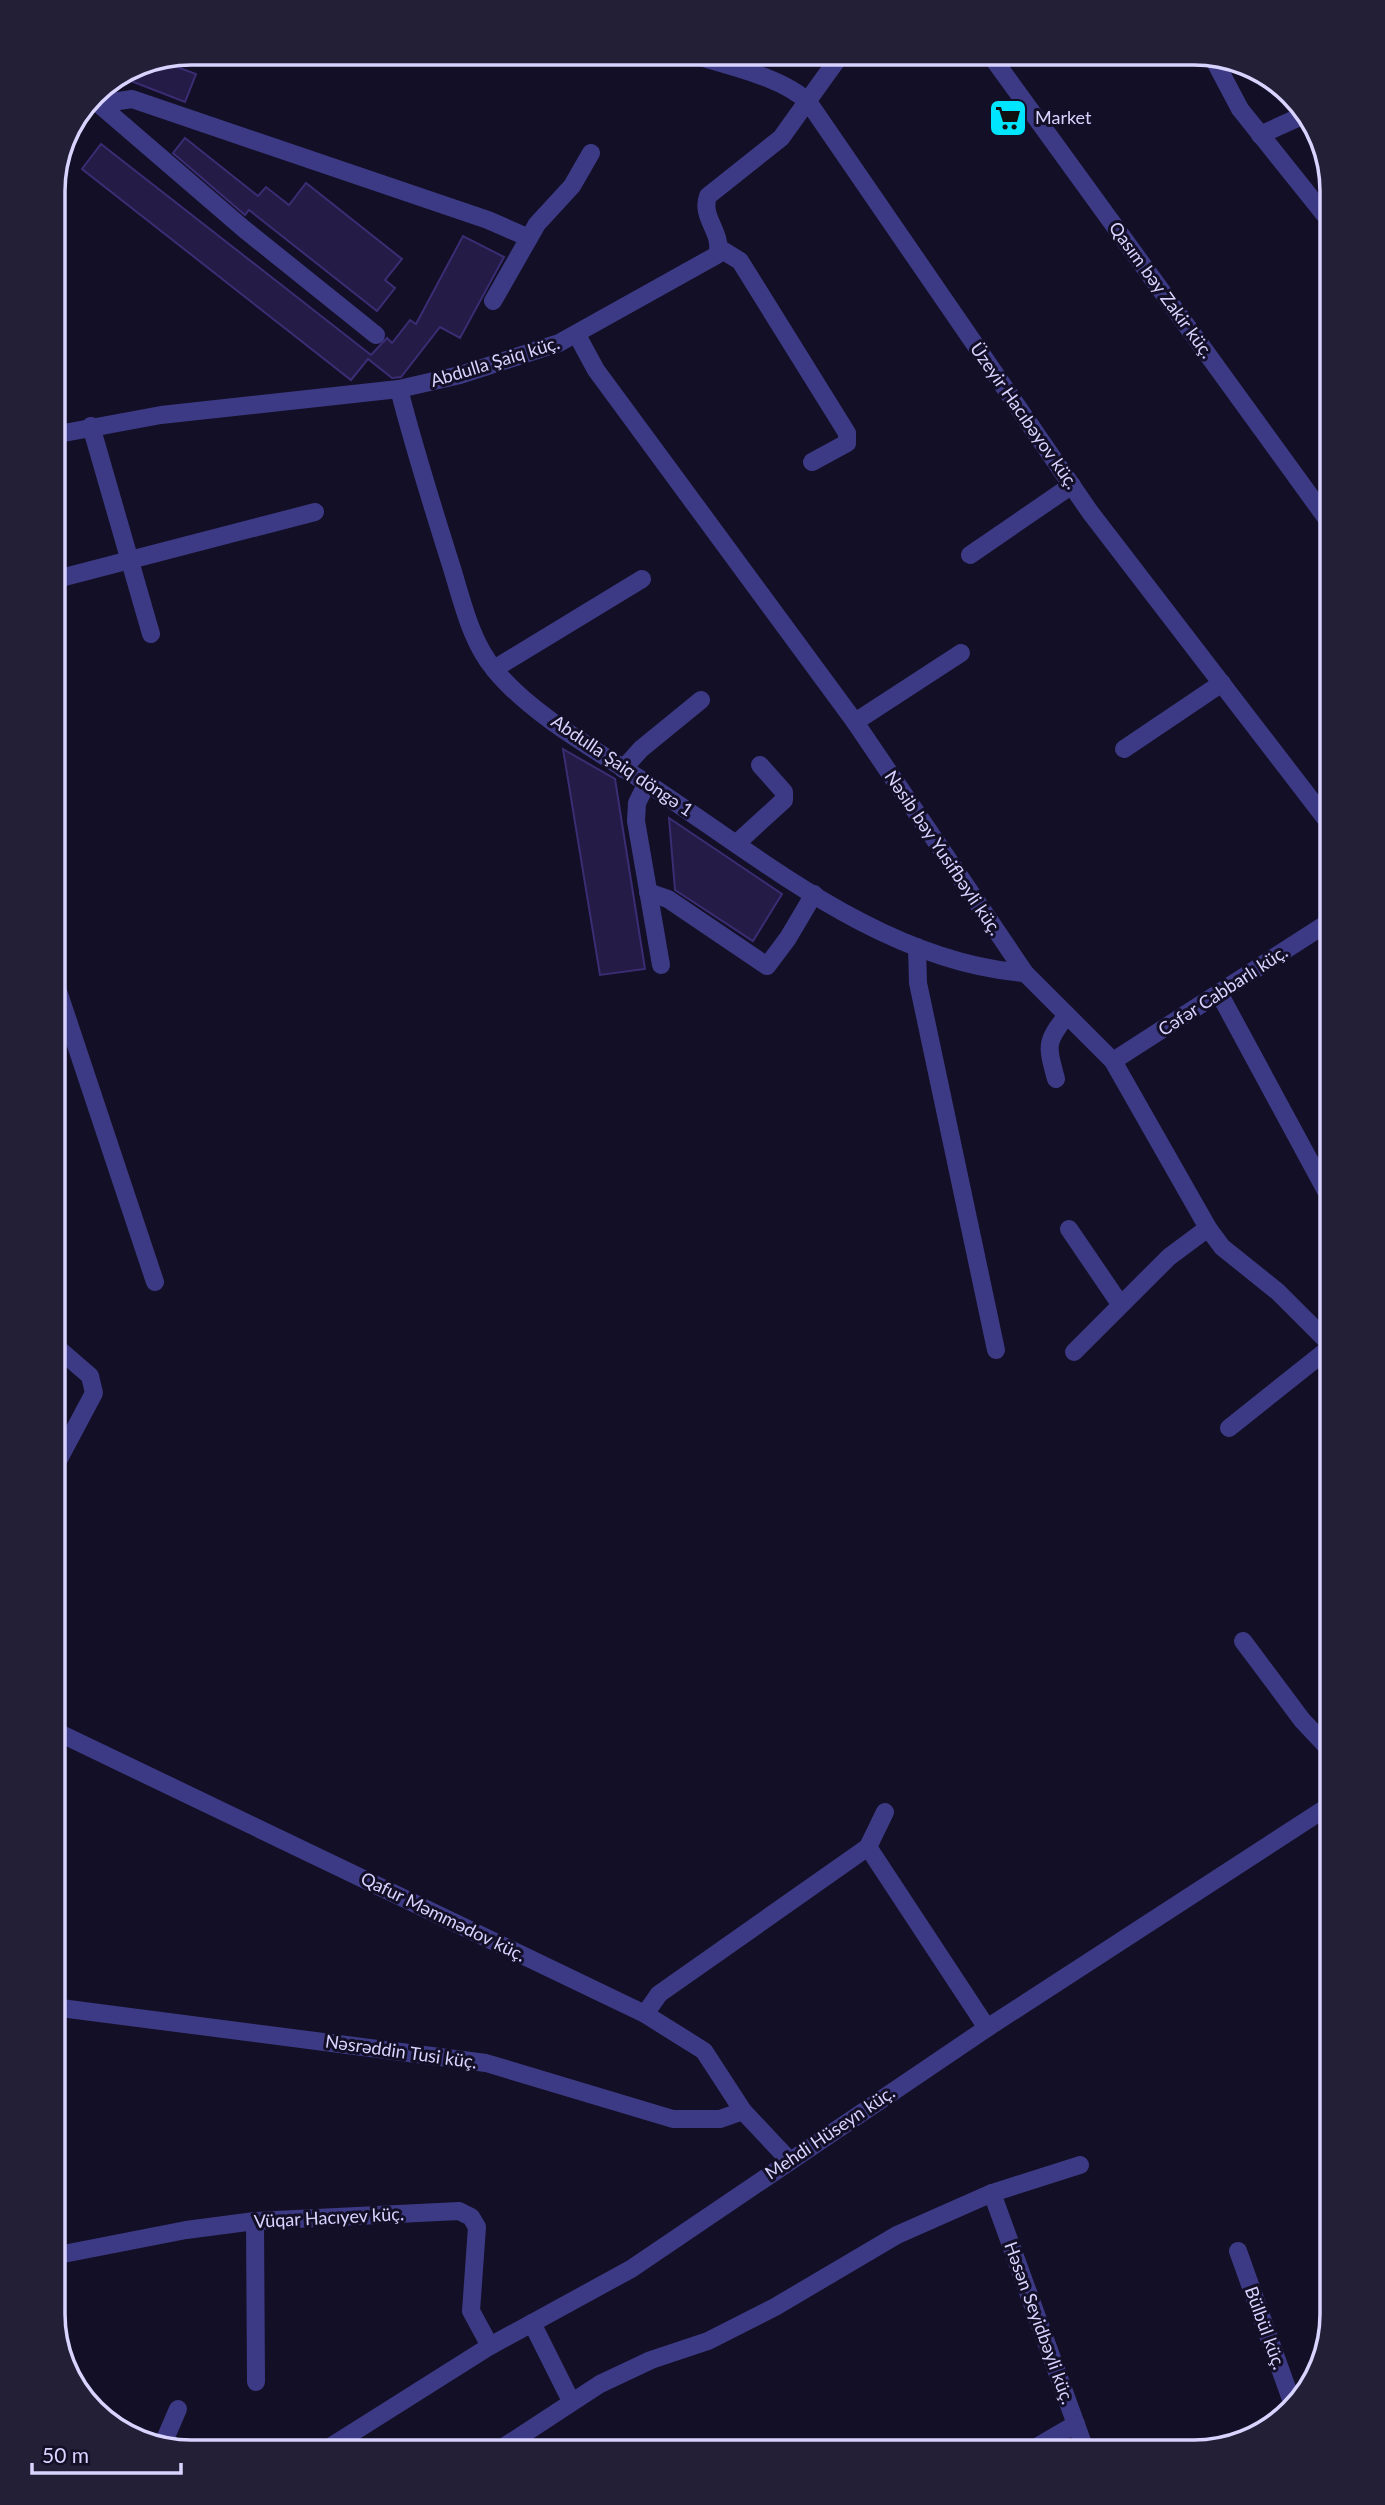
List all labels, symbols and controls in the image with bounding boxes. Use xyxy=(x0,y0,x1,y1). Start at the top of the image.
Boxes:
supermarket icon: Market xyxy=(987,97,1029,139)
place label: Market xyxy=(1035,106,1092,128)
street label: Qasım bəy Zakir küç. xyxy=(1105,217,1219,362)
street label: Abdulla Şaiq küç. xyxy=(427,331,562,391)
street label: Üzeyir Hacıbəyov küç. xyxy=(966,338,1084,493)
street label: Abdulla Şaiq döngə 1 xyxy=(548,710,698,821)
street label: Nəsib bəy Yusifbəyli küç. xyxy=(881,766,1007,939)
street label: Cəfər Cabbarlı küç. xyxy=(1154,940,1291,1040)
street label: Qafur Məmmədov küç. xyxy=(357,1867,529,1966)
street label: Nəsrəddin Tusi küç. xyxy=(324,2029,478,2073)
street label: Mehdi Hüseyn küç. xyxy=(760,2081,898,2184)
street label: Vüqar Hacıyev küç. xyxy=(253,2202,405,2232)
street label: Həsən Seyidbəyli küç. xyxy=(1000,2238,1080,2407)
street label: Bülbül küç. xyxy=(1241,2283,1291,2372)
scale bar xyxy=(32,2432,180,2476)
text: 50 m xyxy=(42,2442,89,2467)

